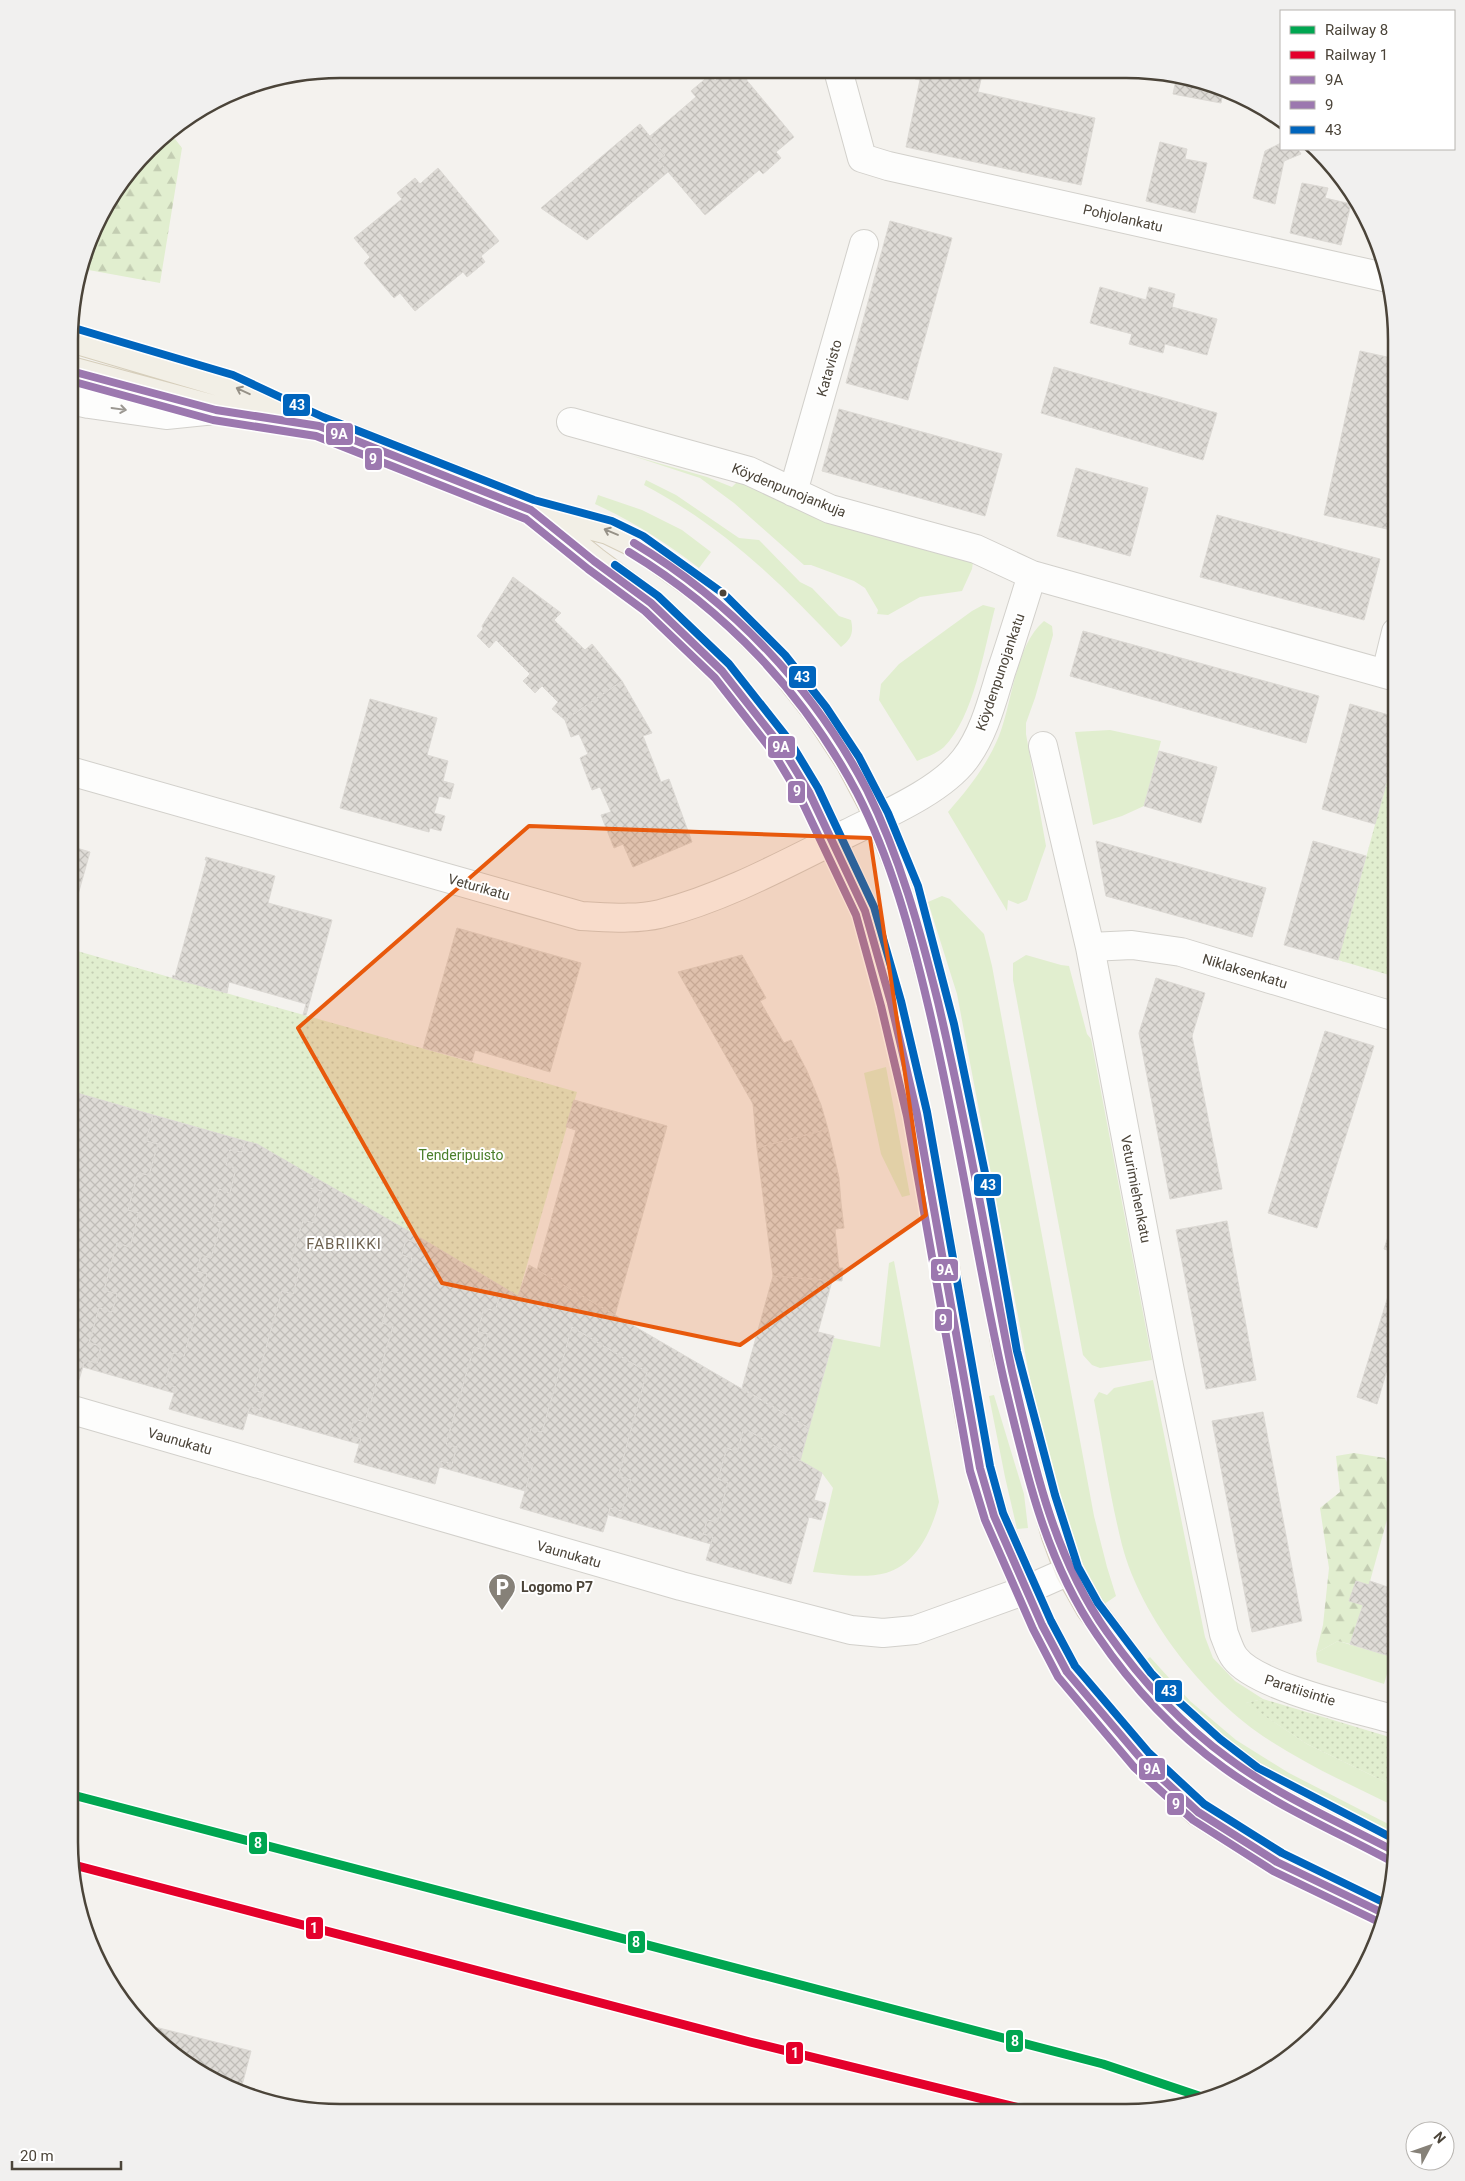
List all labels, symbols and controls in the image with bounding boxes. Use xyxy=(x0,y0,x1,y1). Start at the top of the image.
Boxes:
legend xyxy=(1280,10,1455,150)
text: Railway 8 xyxy=(1325,21,1388,39)
text: Railway 1 xyxy=(1325,46,1388,64)
text: 9A xyxy=(1325,71,1343,89)
text: 9 xyxy=(1325,96,1333,114)
text: 43 xyxy=(1325,121,1342,139)
street label: Pohjolankatu xyxy=(1081,201,1165,235)
street label: Katavisto xyxy=(813,338,845,398)
one-way arrow xyxy=(236,386,251,396)
line badge: 43 xyxy=(282,393,311,417)
text: 43 xyxy=(289,397,305,413)
one-way arrow xyxy=(110,404,126,414)
line badge: 9A xyxy=(325,422,354,446)
text: 9A xyxy=(330,426,348,442)
line badge: 9 xyxy=(364,447,383,471)
text: 9 xyxy=(369,451,377,467)
street label: Köydenpunojankuja xyxy=(730,460,848,520)
one-way arrow xyxy=(604,527,619,536)
unlabelled marker xyxy=(718,588,728,598)
street label: Köydenpunojankatu xyxy=(972,611,1028,733)
line badge: 43 xyxy=(788,665,817,689)
text: 43 xyxy=(794,669,810,685)
line badge: 9A xyxy=(767,735,796,759)
text: 9A xyxy=(772,739,790,755)
line badge: 9 xyxy=(787,780,806,804)
text: 9 xyxy=(793,783,801,799)
street label: Veturikatu xyxy=(446,871,512,903)
street label: Niklaksenkatu xyxy=(1201,950,1289,992)
street label: Veturimiehenkatu xyxy=(1118,1134,1154,1244)
park label: Tenderipuisto xyxy=(419,1147,503,1163)
line badge: 43 xyxy=(973,1173,1002,1197)
text: 43 xyxy=(980,1177,996,1193)
district label: FABRIIKKI xyxy=(306,1235,382,1253)
line badge: 9A xyxy=(930,1258,959,1282)
text: 9A xyxy=(936,1262,954,1278)
line badge: 9 xyxy=(934,1308,953,1332)
text: 9 xyxy=(939,1312,947,1328)
street label: Vaunukatu xyxy=(146,1424,214,1458)
street label: Vaunukatu xyxy=(535,1537,603,1571)
parking icon: Logomo P7 xyxy=(487,1572,517,1611)
place label: Logomo P7 xyxy=(521,1579,593,1595)
street label: Paratiisintie xyxy=(1263,1671,1337,1709)
line badge: 43 xyxy=(1154,1679,1183,1703)
text: 43 xyxy=(1161,1683,1177,1699)
line badge: 9A xyxy=(1138,1757,1166,1781)
text: 9A xyxy=(1143,1761,1161,1777)
line badge: 9 xyxy=(1166,1792,1185,1816)
text: 9 xyxy=(1172,1796,1180,1812)
line badge: 8 xyxy=(248,1831,268,1855)
text: 8 xyxy=(254,1835,262,1851)
line badge: 1 xyxy=(305,1916,324,1940)
text: 1 xyxy=(310,1920,318,1936)
line badge: 8 xyxy=(627,1930,646,1954)
text: 8 xyxy=(632,1934,640,1950)
line badge: 8 xyxy=(1005,2029,1024,2053)
text: 8 xyxy=(1011,2033,1019,2049)
line badge: 1 xyxy=(785,2041,804,2065)
text: 1 xyxy=(791,2045,799,2061)
north arrow xyxy=(1405,2121,1455,2171)
text: N xyxy=(1431,2128,1449,2146)
scale bar xyxy=(12,2138,121,2170)
text: 20 m xyxy=(20,2147,54,2165)

